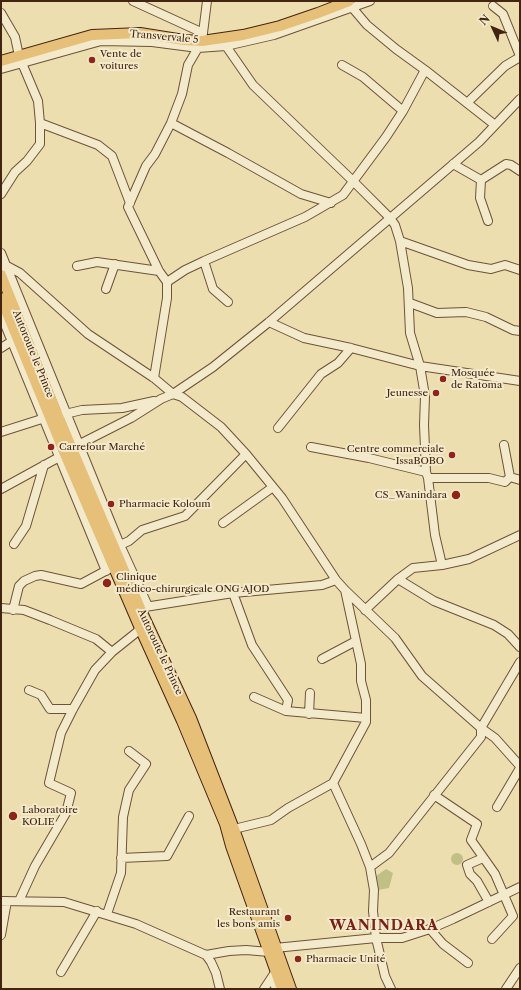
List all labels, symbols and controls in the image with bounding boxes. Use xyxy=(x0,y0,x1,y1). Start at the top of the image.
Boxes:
north arrow xyxy=(473,8,513,48)
text: N xyxy=(476,11,493,28)
street label: Transvervale 5 xyxy=(129,28,199,46)
place label: Vente de voitures xyxy=(100,48,142,72)
marker: Vente de voitures xyxy=(87,55,97,65)
street label: Autoroute le Prince xyxy=(10,308,56,400)
place label: Mosquée de Ratoma xyxy=(451,367,502,390)
marker: Mosquée de Ratoma xyxy=(438,374,448,384)
place label: Jeunesse xyxy=(387,387,428,399)
marker: Jeunesse xyxy=(431,388,441,398)
place label: Carrefour Marché xyxy=(59,441,145,453)
marker: Carrefour Marché xyxy=(46,442,56,452)
place label: Centre commerciale IssaBOBO xyxy=(347,443,444,466)
marker: Centre commerciale IssaBOBO xyxy=(447,450,457,460)
place label: CS_Wanindara xyxy=(375,489,447,501)
marker: CS_Wanindara xyxy=(450,489,462,501)
place label: Pharmacie Koloum xyxy=(119,498,211,510)
marker: Pharmacie Koloum xyxy=(106,499,116,509)
place label: Clinique médico-chirurgicale ONG AJOD xyxy=(116,571,269,594)
marker: Clinique médico-chirurgicale ONG AJOD xyxy=(101,577,113,589)
street label: Autoroute le Prince xyxy=(135,607,185,697)
place label: Laboratoire KOLIE xyxy=(22,804,78,828)
marker: Laboratoire KOLIE xyxy=(7,810,19,822)
place label: Restaurant les bons amis xyxy=(217,906,280,930)
marker: Restaurant les bons amis xyxy=(283,913,293,923)
district label: WANINDARA xyxy=(329,918,439,934)
place label: Pharmacie Unité xyxy=(306,953,385,965)
marker: Pharmacie Unité xyxy=(293,954,303,964)

